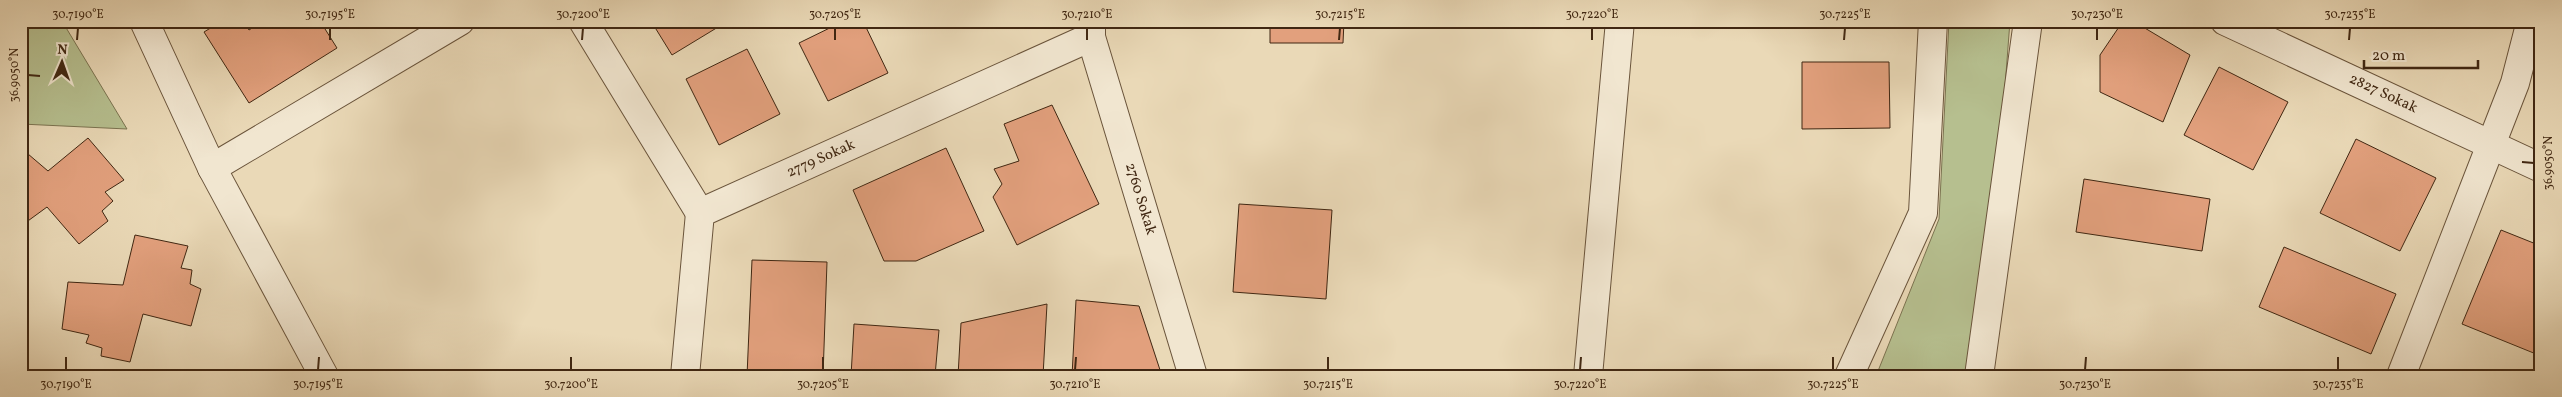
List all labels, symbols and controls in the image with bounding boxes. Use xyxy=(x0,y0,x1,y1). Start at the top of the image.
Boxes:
text: 30.7190°E xyxy=(52,7,104,23)
text: 30.7195°E xyxy=(305,7,355,23)
text: 30.7200°E xyxy=(556,7,610,23)
text: 30.7205°E xyxy=(809,7,861,23)
text: 30.7210°E xyxy=(1061,7,1113,23)
text: 30.7215°E xyxy=(1315,7,1365,23)
text: 30.7220°E xyxy=(1566,7,1618,23)
text: 30.7225°E xyxy=(1819,7,1871,23)
text: 30.7230°E xyxy=(2071,7,2123,23)
text: 30.7235°E xyxy=(2324,7,2376,23)
north arrow xyxy=(38,38,88,88)
scale bar xyxy=(2364,38,2478,70)
text: N xyxy=(57,41,68,60)
text: 20 m xyxy=(2372,46,2405,67)
text: 36.9050°N xyxy=(7,48,23,102)
street label: 2827 Sokak xyxy=(2345,69,2421,119)
street label: 2779 Sokak xyxy=(783,135,859,183)
text: 36.9050°N xyxy=(2541,136,2557,190)
street label: 2760 Sokak xyxy=(1119,160,1161,238)
text: 30.7190°E xyxy=(40,377,92,393)
text: 30.7195°E xyxy=(293,377,343,393)
text: 30.7200°E xyxy=(544,377,598,393)
text: 30.7205°E xyxy=(797,377,849,393)
text: 30.7210°E xyxy=(1049,377,1101,393)
text: 30.7215°E xyxy=(1303,377,1353,393)
text: 30.7220°E xyxy=(1554,377,1606,393)
text: 30.7225°E xyxy=(1807,377,1859,393)
text: 30.7230°E xyxy=(2059,377,2111,393)
text: 30.7235°E xyxy=(2312,377,2364,393)

